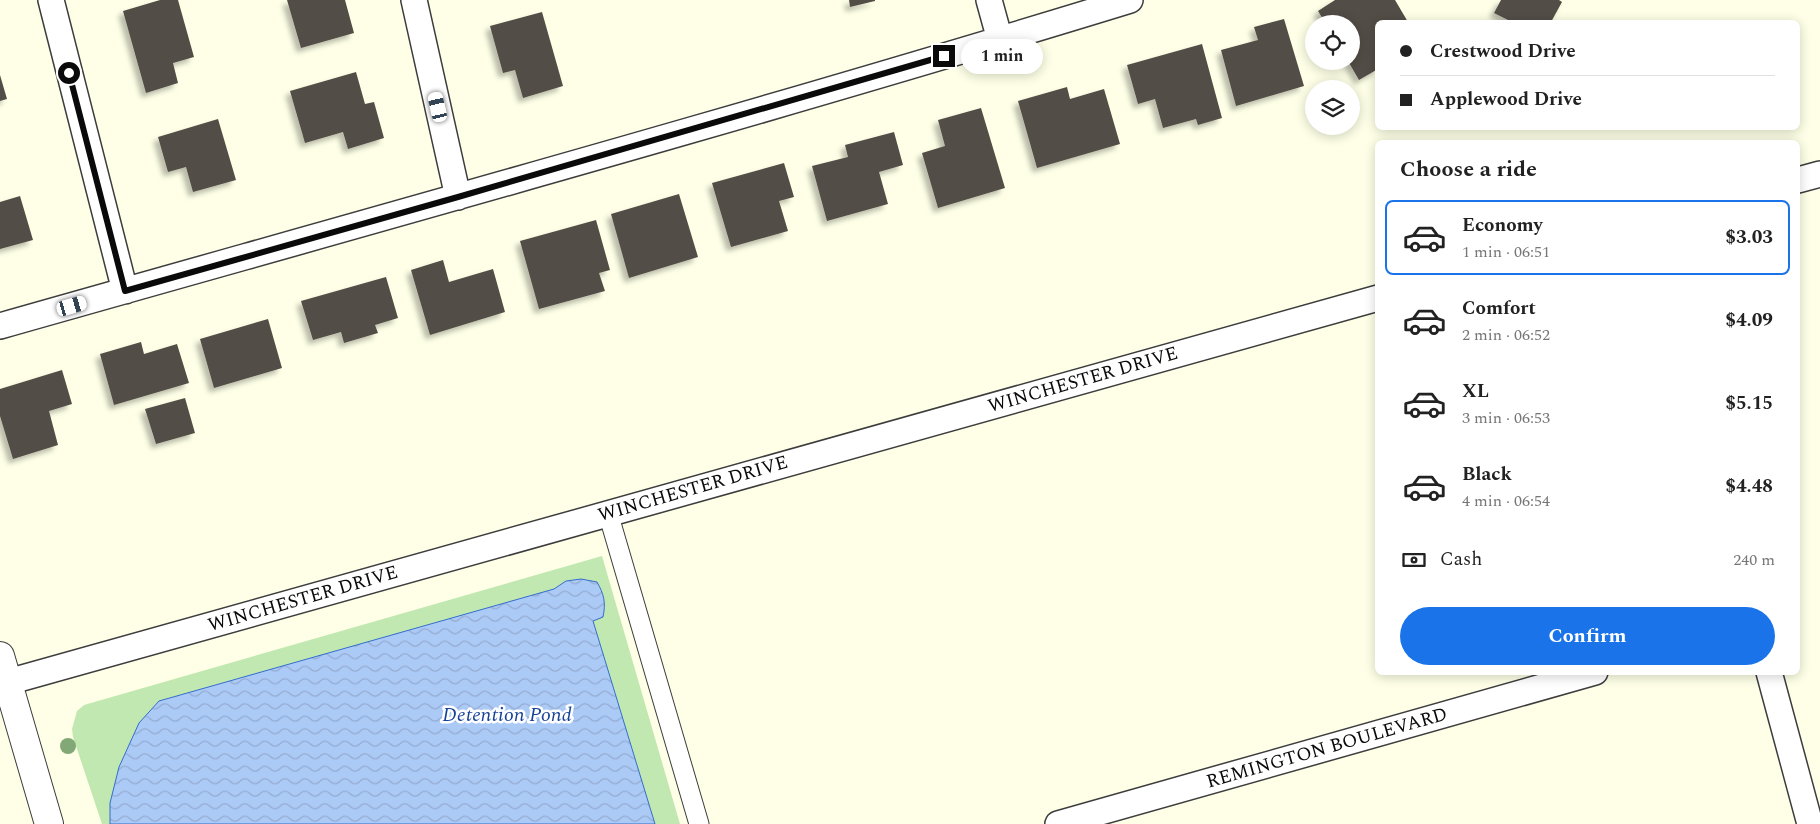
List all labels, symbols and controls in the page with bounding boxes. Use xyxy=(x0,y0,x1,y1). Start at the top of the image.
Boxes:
map controls xyxy=(1305,15,1360,135)
button: locate xyxy=(1305,15,1360,70)
text: Crestwood Drive xyxy=(1430,37,1576,66)
callout: 1 min xyxy=(962,38,1044,74)
text: 1 min xyxy=(981,44,1023,68)
route end xyxy=(933,45,955,67)
route start xyxy=(58,62,80,84)
button: layers xyxy=(1305,80,1360,135)
text: Applewood Drive xyxy=(1430,85,1582,114)
car xyxy=(427,91,448,123)
text: Choose a ride xyxy=(1400,153,1537,186)
text: Economy xyxy=(1462,211,1543,240)
icon: car xyxy=(1402,215,1447,260)
text: $3.03 xyxy=(1725,223,1773,252)
text: 1 min · 06:51 xyxy=(1462,240,1550,264)
text: Comfort xyxy=(1462,294,1536,323)
car xyxy=(55,295,88,317)
icon: car xyxy=(1402,298,1447,343)
text: $4.09 xyxy=(1725,306,1773,335)
text: 2 min · 06:52 xyxy=(1462,323,1550,347)
street label: WINCHESTER DRIVE xyxy=(985,339,1181,421)
text: XL xyxy=(1462,377,1489,406)
icon: car xyxy=(1402,381,1447,426)
text: $5.15 xyxy=(1725,389,1773,418)
text: 3 min · 06:53 xyxy=(1462,406,1550,430)
street label: WINCHESTER DRIVE xyxy=(595,448,791,530)
text: Black xyxy=(1462,460,1512,489)
icon: car xyxy=(1402,464,1447,509)
text: $4.48 xyxy=(1725,472,1773,501)
text: 4 min · 06:54 xyxy=(1462,489,1550,513)
text: Cash xyxy=(1440,545,1482,574)
icon: cash xyxy=(1400,546,1428,574)
text: 240 m xyxy=(1733,548,1775,572)
street label: WINCHESTER DRIVE xyxy=(205,558,401,640)
button: Confirm xyxy=(1400,607,1775,665)
water label: Detention Pond xyxy=(442,700,572,730)
street label: REMINGTON BOULEVARD xyxy=(1203,700,1451,796)

